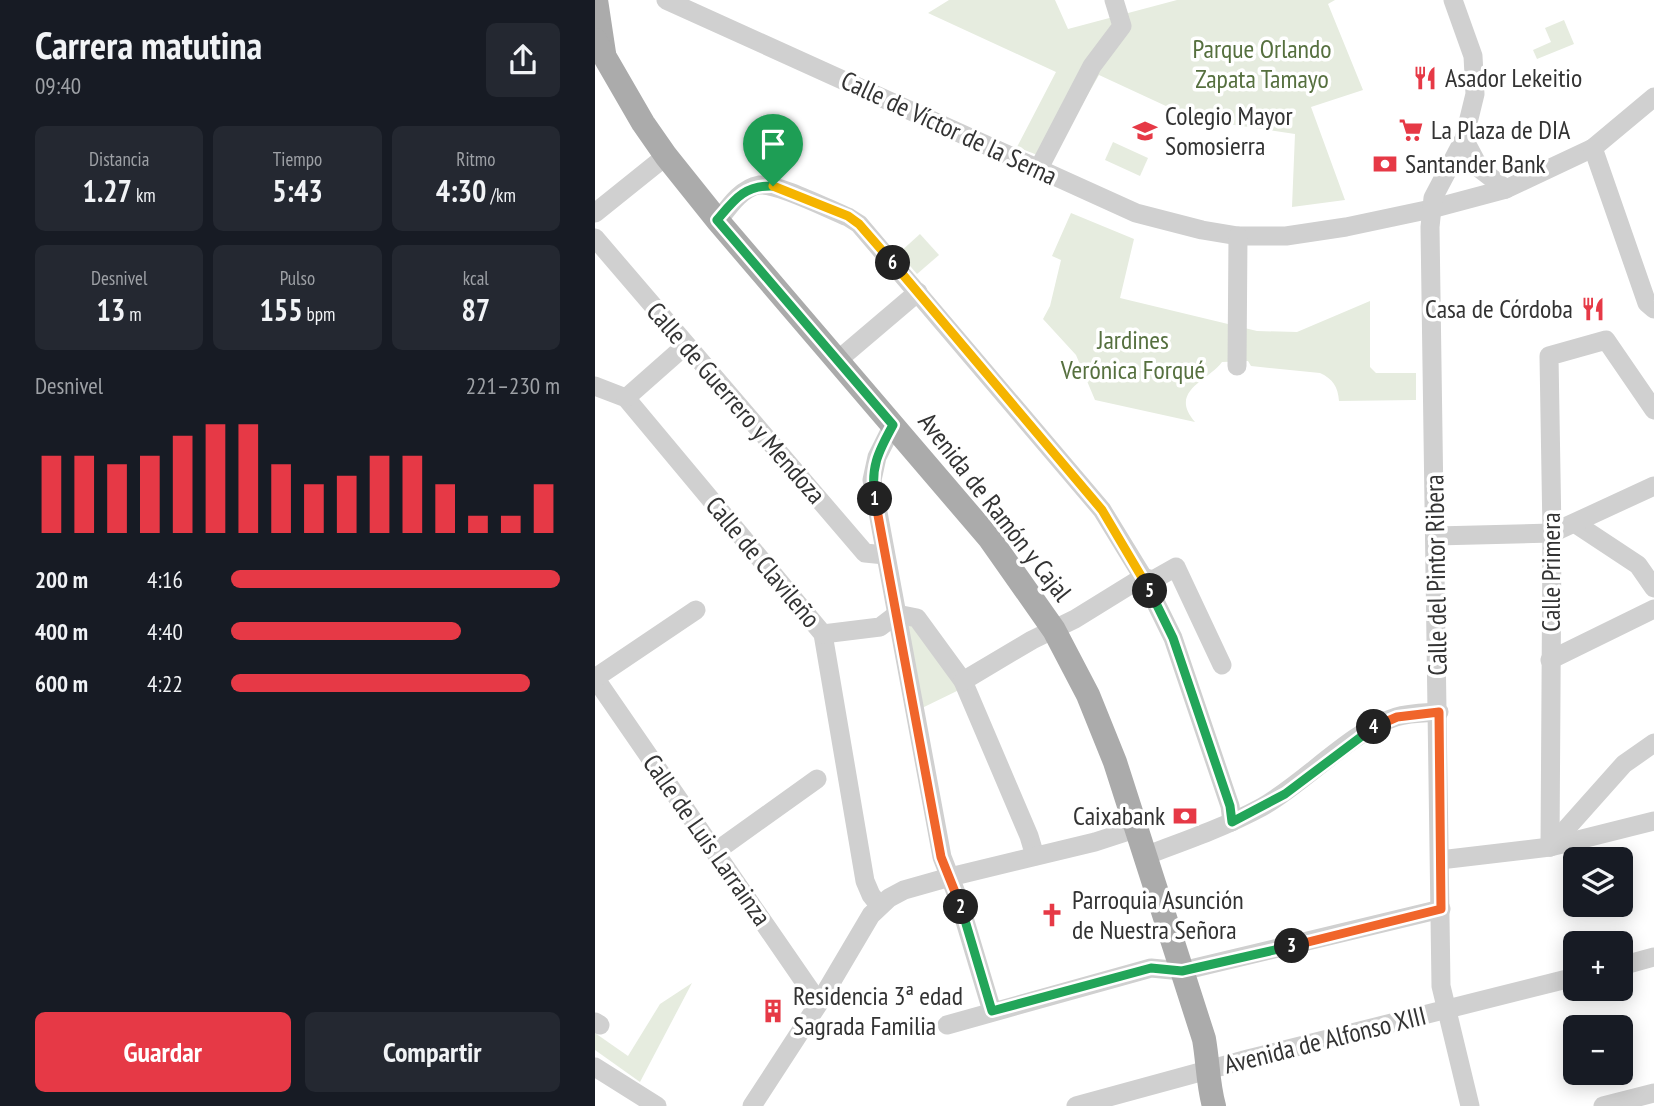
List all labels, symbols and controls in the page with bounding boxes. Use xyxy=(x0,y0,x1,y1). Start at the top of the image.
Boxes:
text: Carrera matutina xyxy=(35,20,262,69)
button: share xyxy=(486,23,560,97)
park label: Parque Orlando Zapata Tamayo xyxy=(1192,32,1332,95)
place label: Asador Lekeitio xyxy=(1445,61,1582,94)
street label: Calle de Víctor de la Serna xyxy=(836,63,1062,192)
restaurant icon: Asador Lekeitio xyxy=(1411,64,1439,92)
text: 09:40 xyxy=(35,71,81,100)
place label: Colegio Mayor Somosierra xyxy=(1165,99,1293,162)
place label: La Plaza de DIA xyxy=(1431,113,1571,146)
pin xyxy=(743,114,803,186)
supermarket icon: La Plaza de DIA xyxy=(1397,116,1425,144)
school or university icon: Colegio Mayor Somosierra xyxy=(1131,117,1159,145)
icon: arrive xyxy=(754,125,792,163)
text: Distancia xyxy=(89,147,149,171)
text: Tiempo xyxy=(273,147,322,171)
text: Ritmo xyxy=(456,147,495,171)
place label: Santander Bank xyxy=(1405,147,1546,180)
bank icon: Santander Bank xyxy=(1371,150,1399,178)
text: 1.27 xyxy=(83,171,132,210)
text: 5:43 xyxy=(272,171,323,210)
text: 4:30 xyxy=(436,171,486,210)
text: km xyxy=(132,183,156,207)
text: /km xyxy=(486,183,516,207)
pin: 6 xyxy=(875,246,911,280)
text: 6 xyxy=(888,250,897,274)
text: Desnivel xyxy=(91,266,147,290)
text: Pulso xyxy=(280,266,315,290)
text: kcal xyxy=(463,266,489,290)
text: 13 xyxy=(97,290,125,329)
text: 155 xyxy=(260,290,303,329)
text: 87 xyxy=(461,290,490,329)
place label: Casa de Córdoba xyxy=(1425,292,1573,325)
street label: Calle de Guerrero y Mendoza xyxy=(640,295,833,510)
restaurant icon: Casa de Córdoba xyxy=(1579,295,1607,323)
text: m xyxy=(125,302,142,326)
text: bpm xyxy=(303,302,335,326)
park label: Jardines Verónica Forqué xyxy=(1060,323,1205,386)
text: Desnivel xyxy=(35,371,103,400)
text: 221–230 m xyxy=(466,371,560,400)
street label: Avenida de Ramón y Cajal xyxy=(911,406,1079,608)
street label: Calle del Pintor Ribera xyxy=(1417,474,1454,676)
pin: 1 xyxy=(857,482,893,516)
text: 1 xyxy=(870,486,879,510)
street label: Calle de Clavileño xyxy=(699,489,828,634)
street label: Calle Primera xyxy=(1534,512,1567,632)
text: 200 m xyxy=(35,565,88,594)
text: 4:16 xyxy=(147,565,183,594)
pin: 5 xyxy=(1133,574,1167,608)
text: 5 xyxy=(1145,578,1154,602)
text: 400 m xyxy=(35,617,88,646)
text: 4:40 xyxy=(147,617,183,646)
text: 600 m xyxy=(35,669,88,698)
text: 4:22 xyxy=(147,669,183,698)
pin: 4 xyxy=(1357,710,1391,744)
text: 4 xyxy=(1369,714,1378,738)
street label: Calle de Luis Larrainza xyxy=(636,748,779,932)
place label: Caixabank xyxy=(1073,799,1165,832)
bank icon: Caixabank xyxy=(1171,802,1199,830)
map controls xyxy=(1563,847,1633,1085)
button: layers xyxy=(1563,847,1633,917)
place label: Parroquia Asunción de Nuestra Señora xyxy=(1072,883,1244,946)
pin: 2 xyxy=(943,890,979,925)
text: 2 xyxy=(956,894,965,918)
church icon: Parroquia Asunción de Nuestra Señora xyxy=(1038,901,1066,929)
pin: 3 xyxy=(1275,928,1309,964)
button: + xyxy=(1563,931,1633,1001)
text: 3 xyxy=(1287,933,1296,957)
place label: Residencia 3ª edad Sagrada Familia xyxy=(793,979,963,1042)
building icon: Residencia 3ª edad Sagrada Familia xyxy=(759,997,787,1025)
street label: Avenida de Alfonso XIII xyxy=(1220,998,1429,1081)
button: Guardar xyxy=(35,1012,291,1092)
button: Compartir xyxy=(305,1012,560,1092)
button: − xyxy=(1563,1015,1633,1085)

